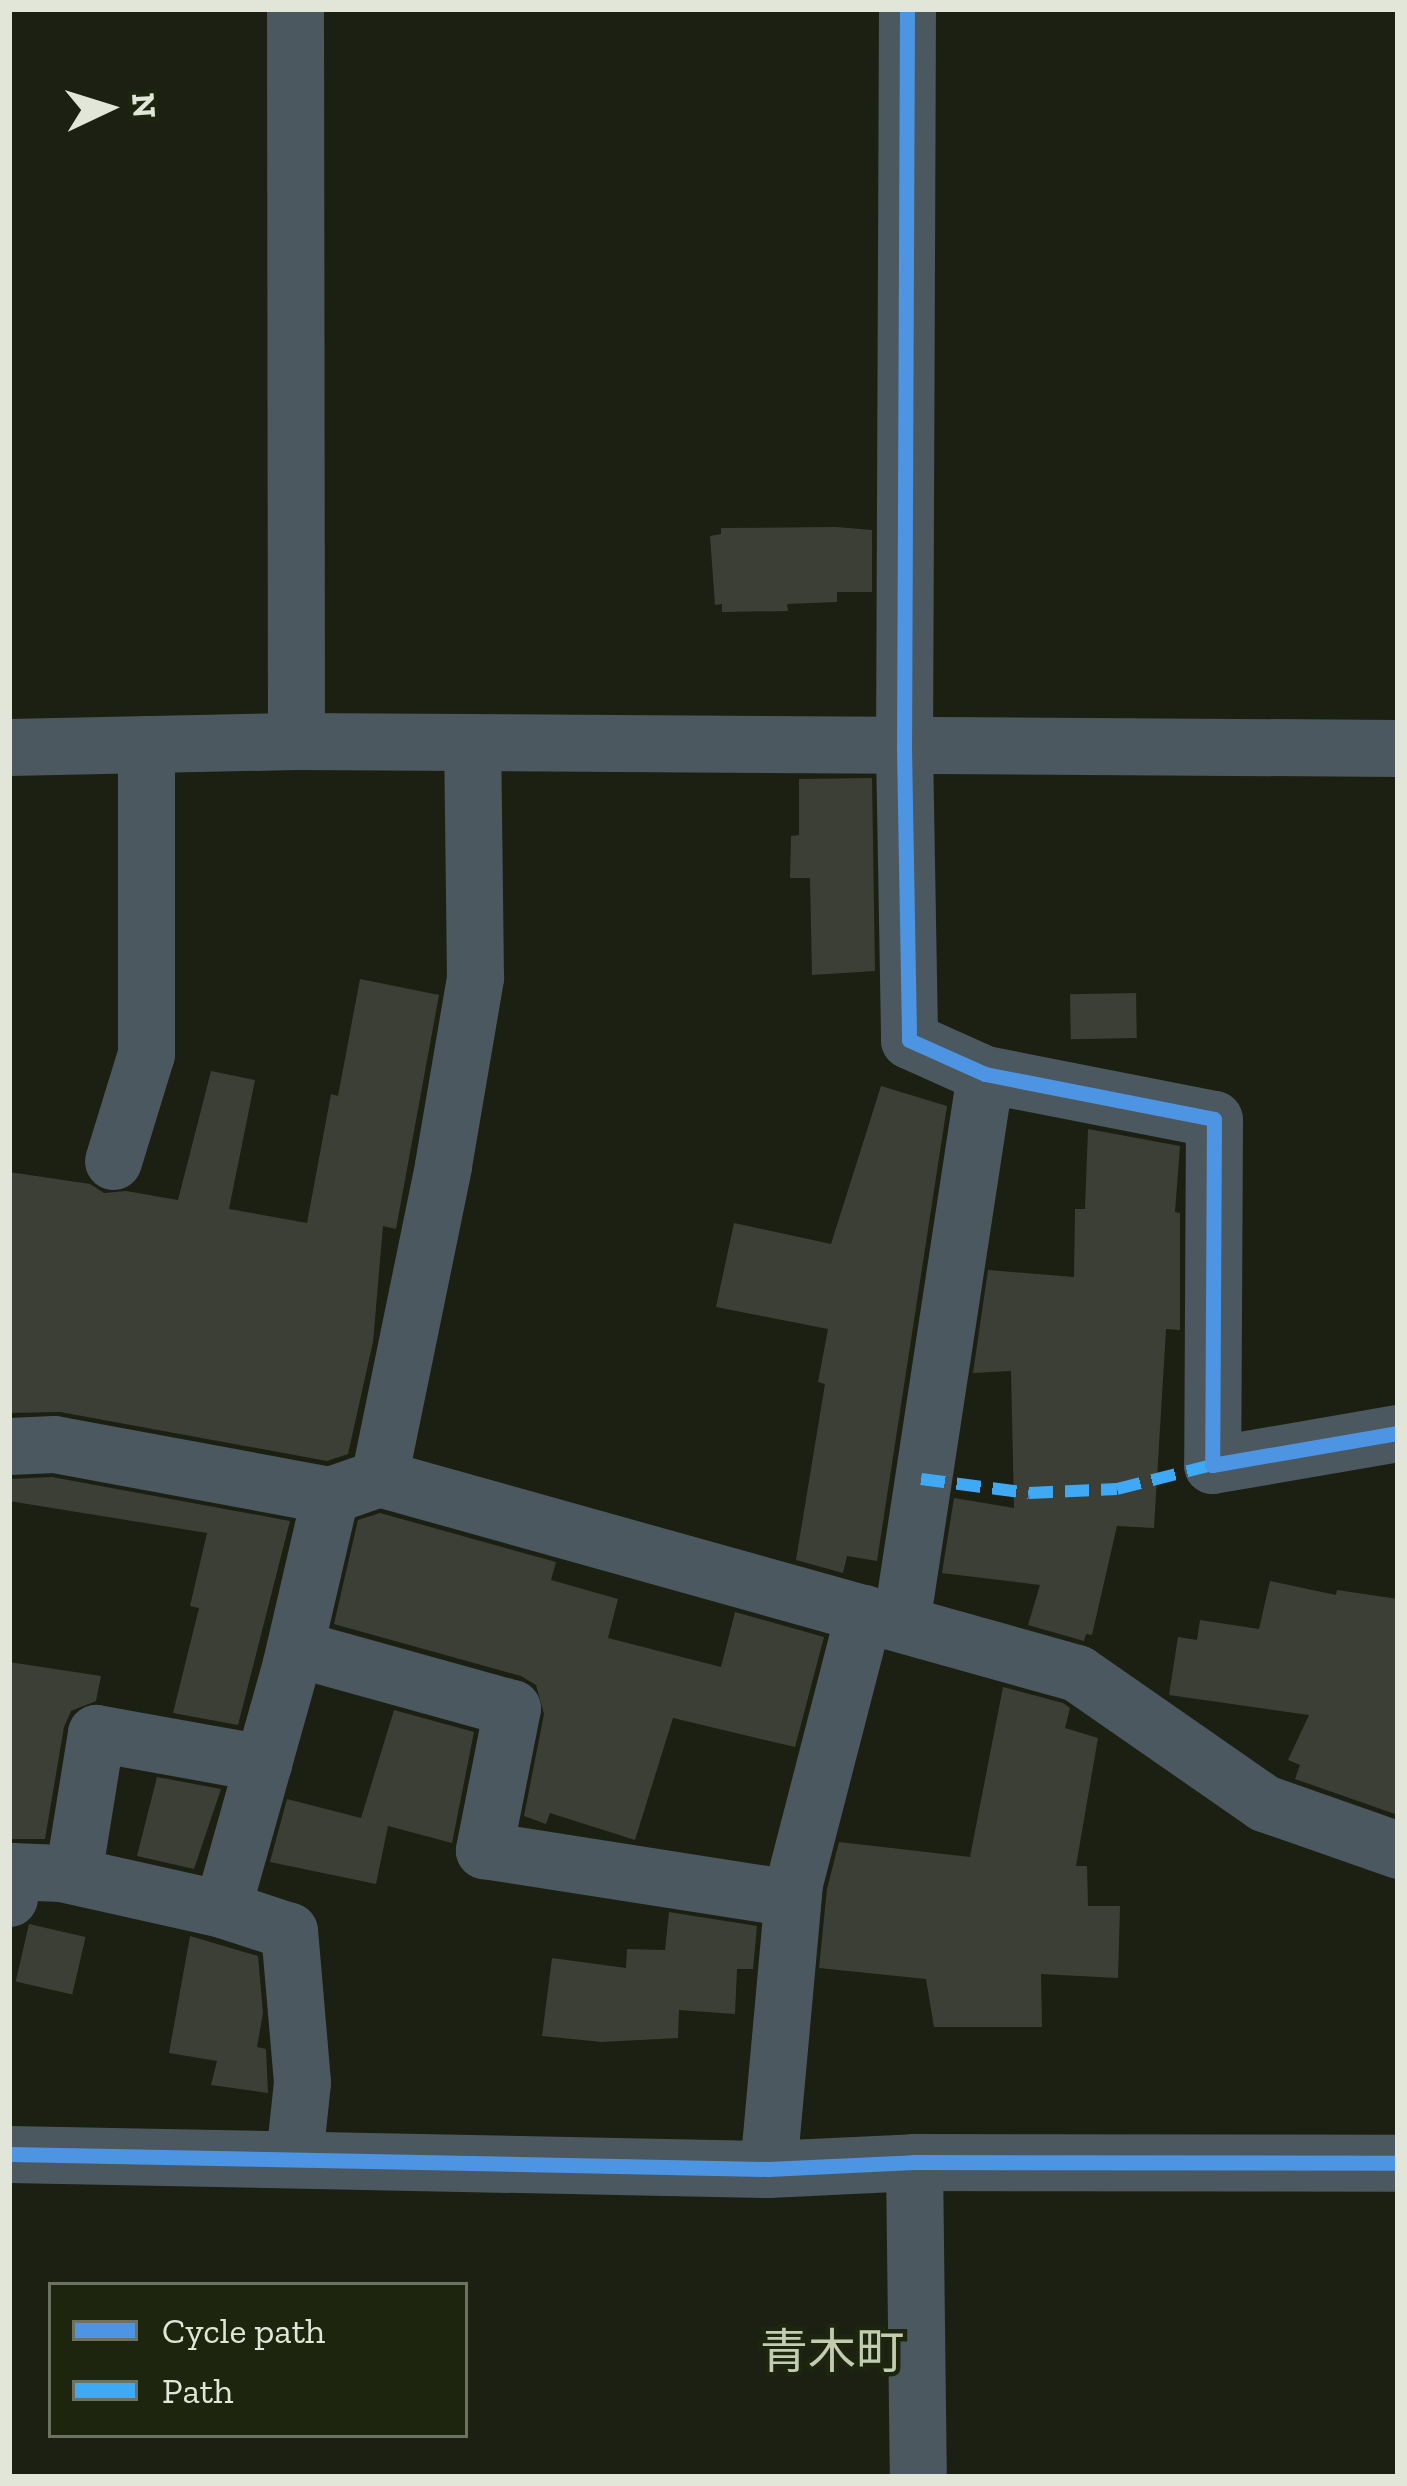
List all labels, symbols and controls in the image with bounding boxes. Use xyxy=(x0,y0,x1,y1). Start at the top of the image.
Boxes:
north arrow xyxy=(48,48,168,168)
text: N xyxy=(124,92,165,119)
legend xyxy=(48,2282,468,2438)
text: Cycle path xyxy=(162,2309,325,2352)
district label: 青木町 xyxy=(760,2323,904,2381)
text: Path xyxy=(162,2369,233,2412)

